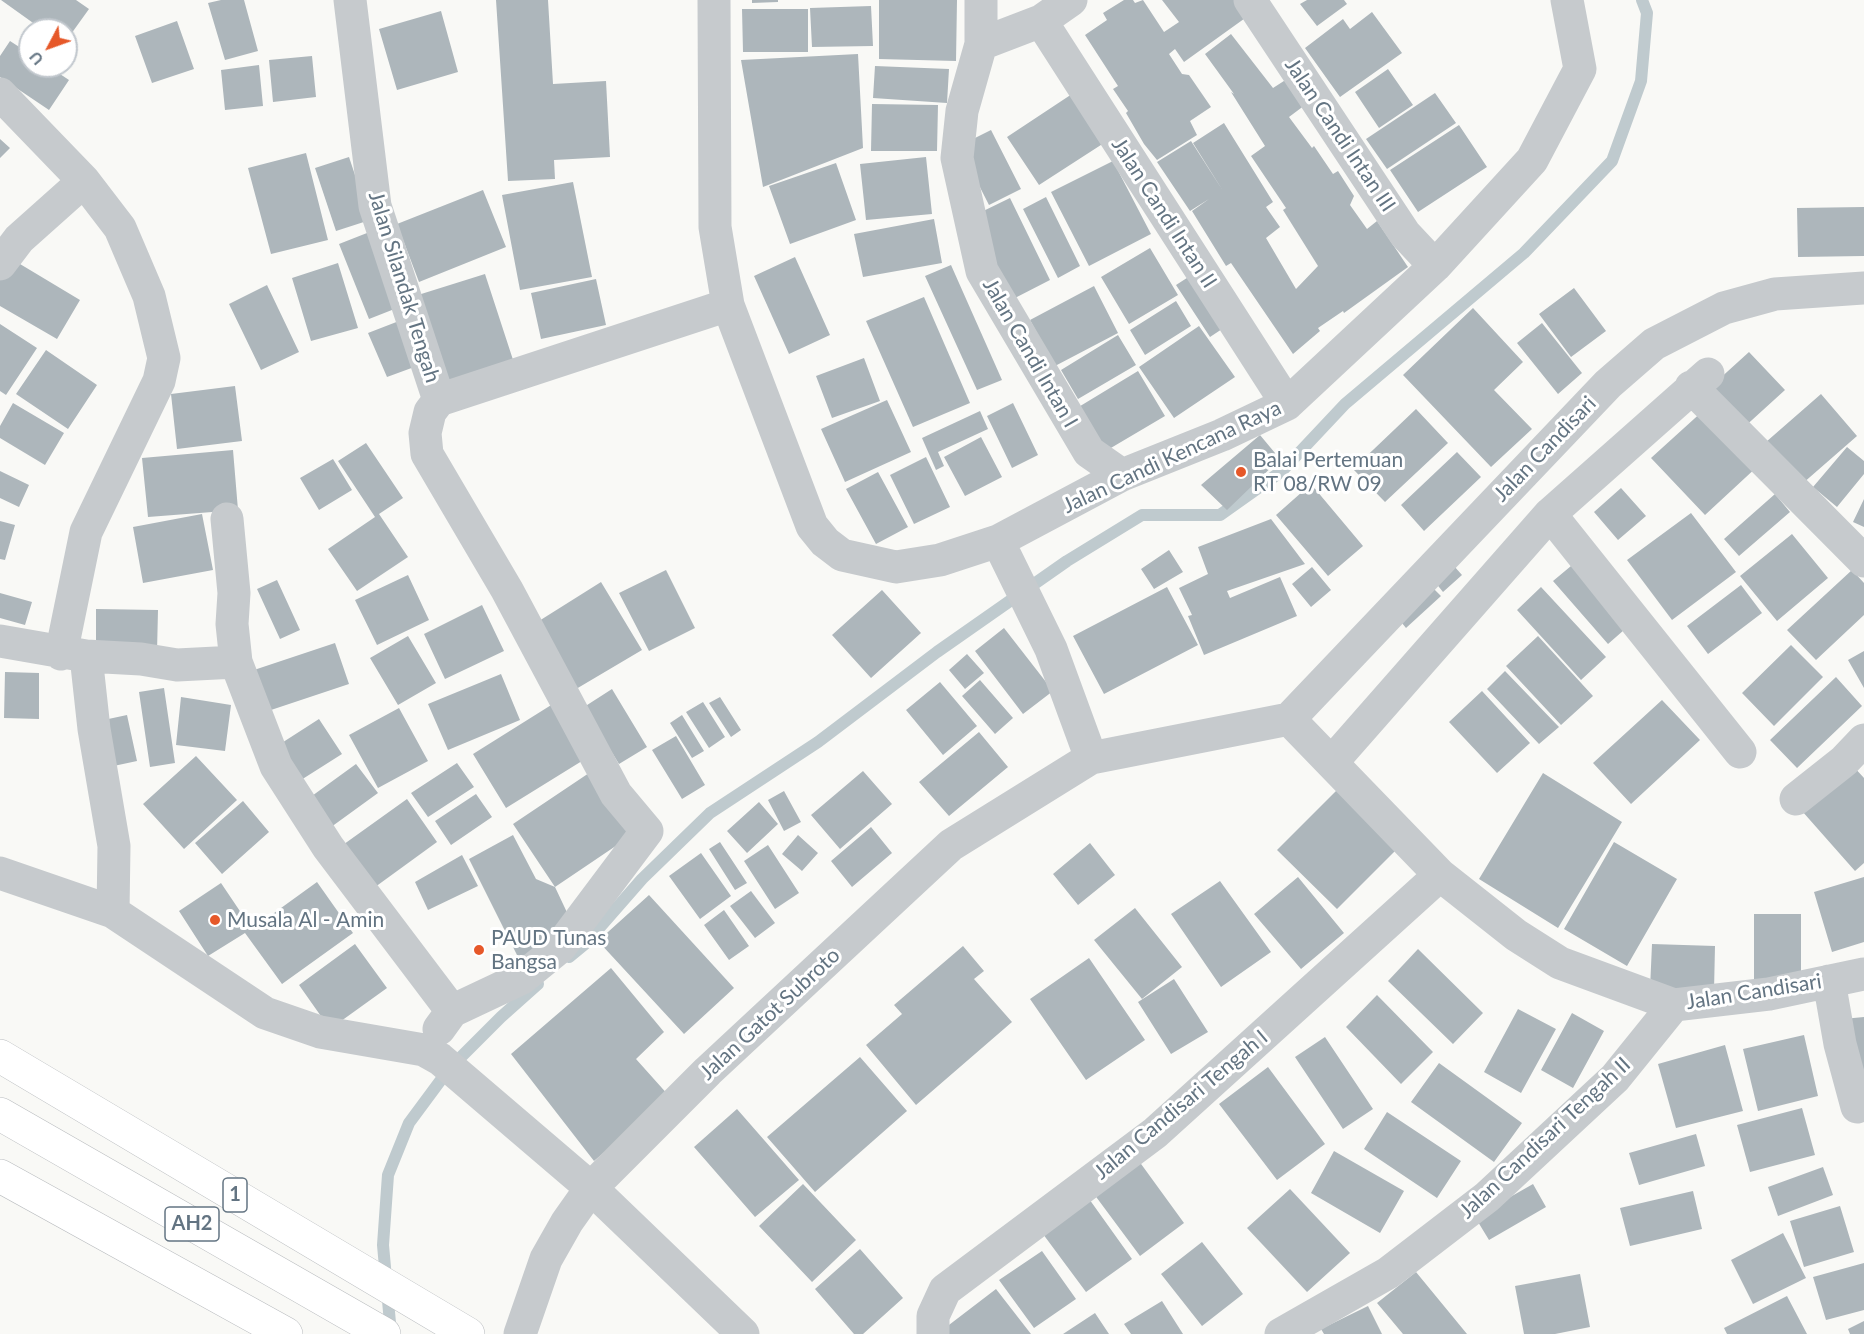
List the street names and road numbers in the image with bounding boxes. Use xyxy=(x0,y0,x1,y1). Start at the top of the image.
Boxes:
street label: Jalan Candi Intan III xyxy=(1279,53,1401,217)
street label: Jalan Candi Intan II xyxy=(1106,133,1222,293)
street label: Jalan Silandak Tengah xyxy=(363,188,445,386)
street label: Jalan Candi Intan I xyxy=(977,274,1083,432)
street label: Jalan Candisari xyxy=(1489,391,1601,507)
street label: Jalan Candi Kencana Raya xyxy=(1059,395,1285,519)
street label: Jalan Gatot Subroto xyxy=(695,943,845,1085)
street label: Jalan Candisari xyxy=(1685,969,1823,1015)
street label: Jalan Candisari Tengah I xyxy=(1089,1025,1273,1185)
street label: Jalan Candisari Tengah II xyxy=(1454,1052,1636,1224)
road number: 1 xyxy=(223,1178,247,1212)
road number: AH2 xyxy=(165,1207,219,1241)

